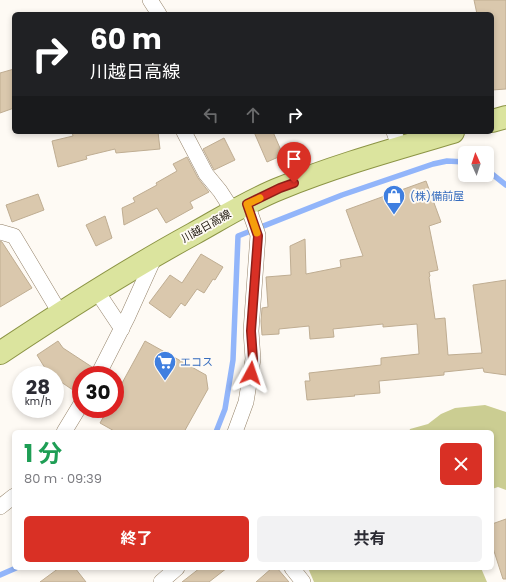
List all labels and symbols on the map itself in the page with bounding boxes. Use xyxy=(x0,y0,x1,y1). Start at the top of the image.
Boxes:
pin xyxy=(277,142,311,183)
north arrow xyxy=(458,146,494,182)
shop icon: (株)備前屋 xyxy=(381,183,407,216)
place label: (株)備前屋 xyxy=(410,188,464,204)
street label: 川越日高線 xyxy=(178,206,234,246)
supermarket icon: エコス xyxy=(152,349,178,382)
position arrow xyxy=(230,352,272,394)
place label: エコス xyxy=(180,354,213,370)
speed limit sign: 30 xyxy=(72,366,124,418)

